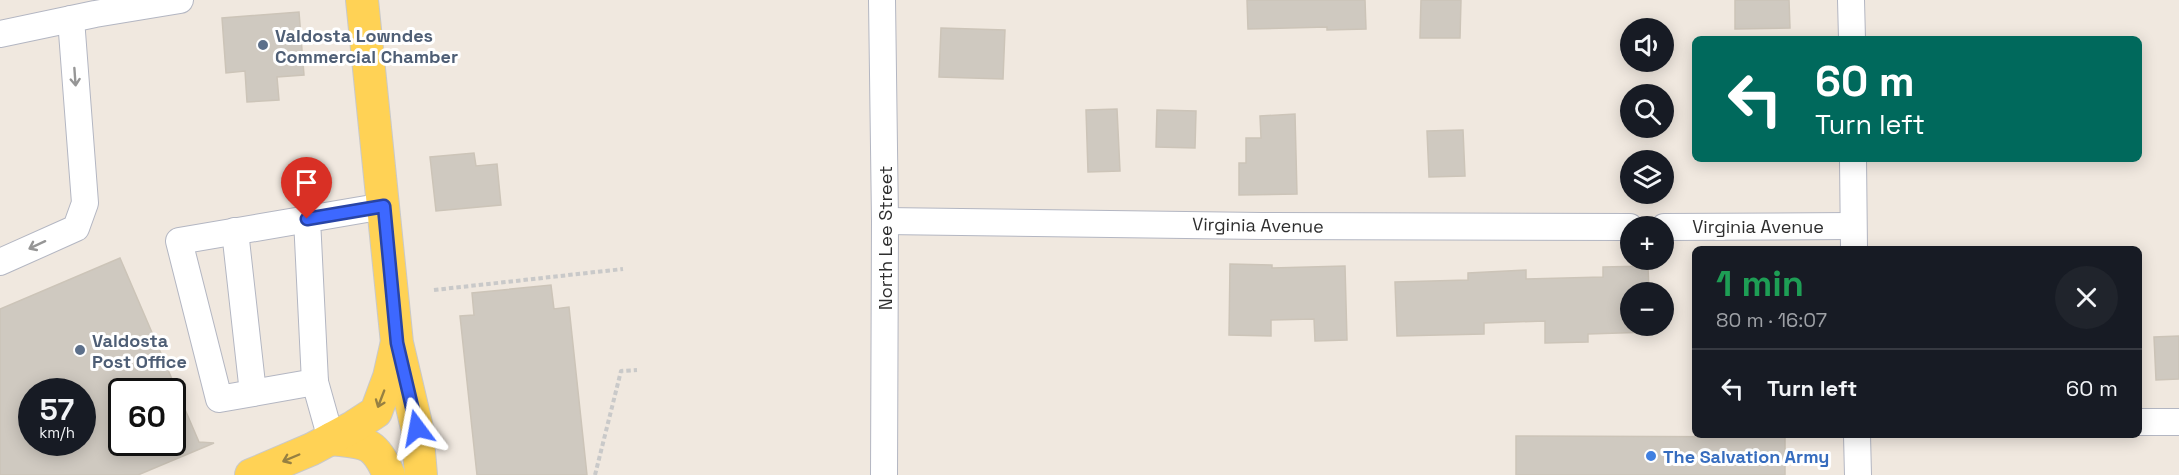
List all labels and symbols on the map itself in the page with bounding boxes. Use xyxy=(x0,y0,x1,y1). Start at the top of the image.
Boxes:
place label: Valdosta Lowndes Commercial Chamber xyxy=(275,24,458,68)
marker: Valdosta Lowndes Commercial Chamber xyxy=(256,38,270,52)
one-way arrow xyxy=(70,67,81,87)
pin xyxy=(281,157,332,219)
street label: North Lee Street xyxy=(874,166,897,310)
street label: Virginia Avenue xyxy=(1192,212,1324,238)
street label: Virginia Avenue xyxy=(1692,215,1824,238)
one-way arrow xyxy=(29,240,47,252)
place label: Valdosta Post Office xyxy=(92,329,187,373)
marker: Valdosta Post Office xyxy=(73,343,87,357)
speed limit sign: 60 xyxy=(108,378,186,456)
one-way arrow xyxy=(375,389,386,408)
position arrow xyxy=(385,396,449,460)
place label: The Salvation Army xyxy=(1663,445,1829,468)
marker: The Salvation Army xyxy=(1644,449,1658,463)
one-way arrow xyxy=(283,453,301,464)

